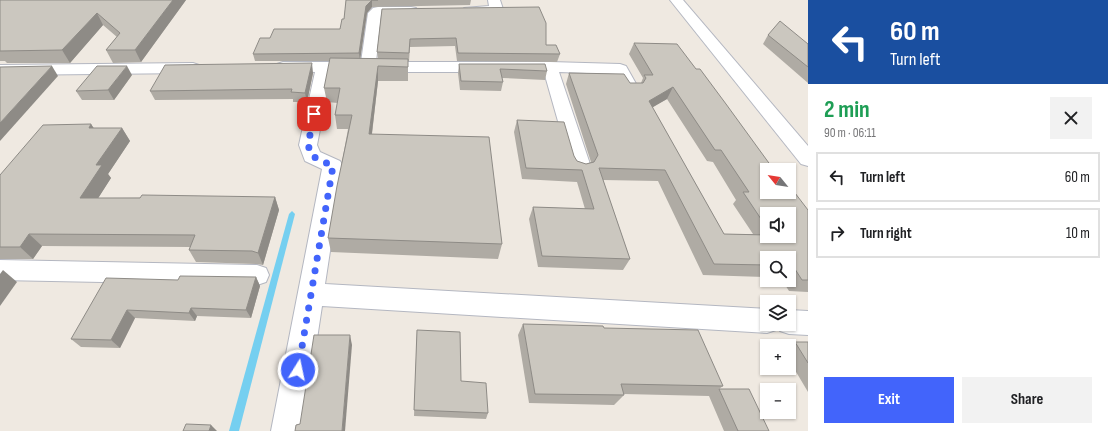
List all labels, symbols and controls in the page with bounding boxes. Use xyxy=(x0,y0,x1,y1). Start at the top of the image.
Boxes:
text: 60 m xyxy=(890,15,939,48)
icon: left xyxy=(824,16,876,68)
text: Turn left xyxy=(890,49,941,70)
text: 2 min xyxy=(824,95,870,124)
pin xyxy=(297,97,331,131)
button: close xyxy=(1050,97,1092,139)
icon: arrive xyxy=(303,103,325,125)
text: 90 m · 06:11 xyxy=(824,125,876,141)
north arrow xyxy=(760,163,796,199)
map controls xyxy=(760,163,796,419)
icon: left xyxy=(826,166,848,188)
text: Turn left xyxy=(860,168,905,187)
text: 60 m xyxy=(1065,168,1090,187)
button: sound xyxy=(760,207,796,243)
icon: right xyxy=(826,222,848,244)
text: Turn right xyxy=(860,224,912,243)
text: 10 m xyxy=(1066,224,1090,243)
button: search xyxy=(760,251,796,287)
button: layers xyxy=(760,295,796,331)
button: + xyxy=(760,339,796,375)
position arrow xyxy=(277,349,319,391)
button: Exit xyxy=(824,377,954,423)
button: Share xyxy=(962,377,1092,423)
button: − xyxy=(760,383,796,419)

